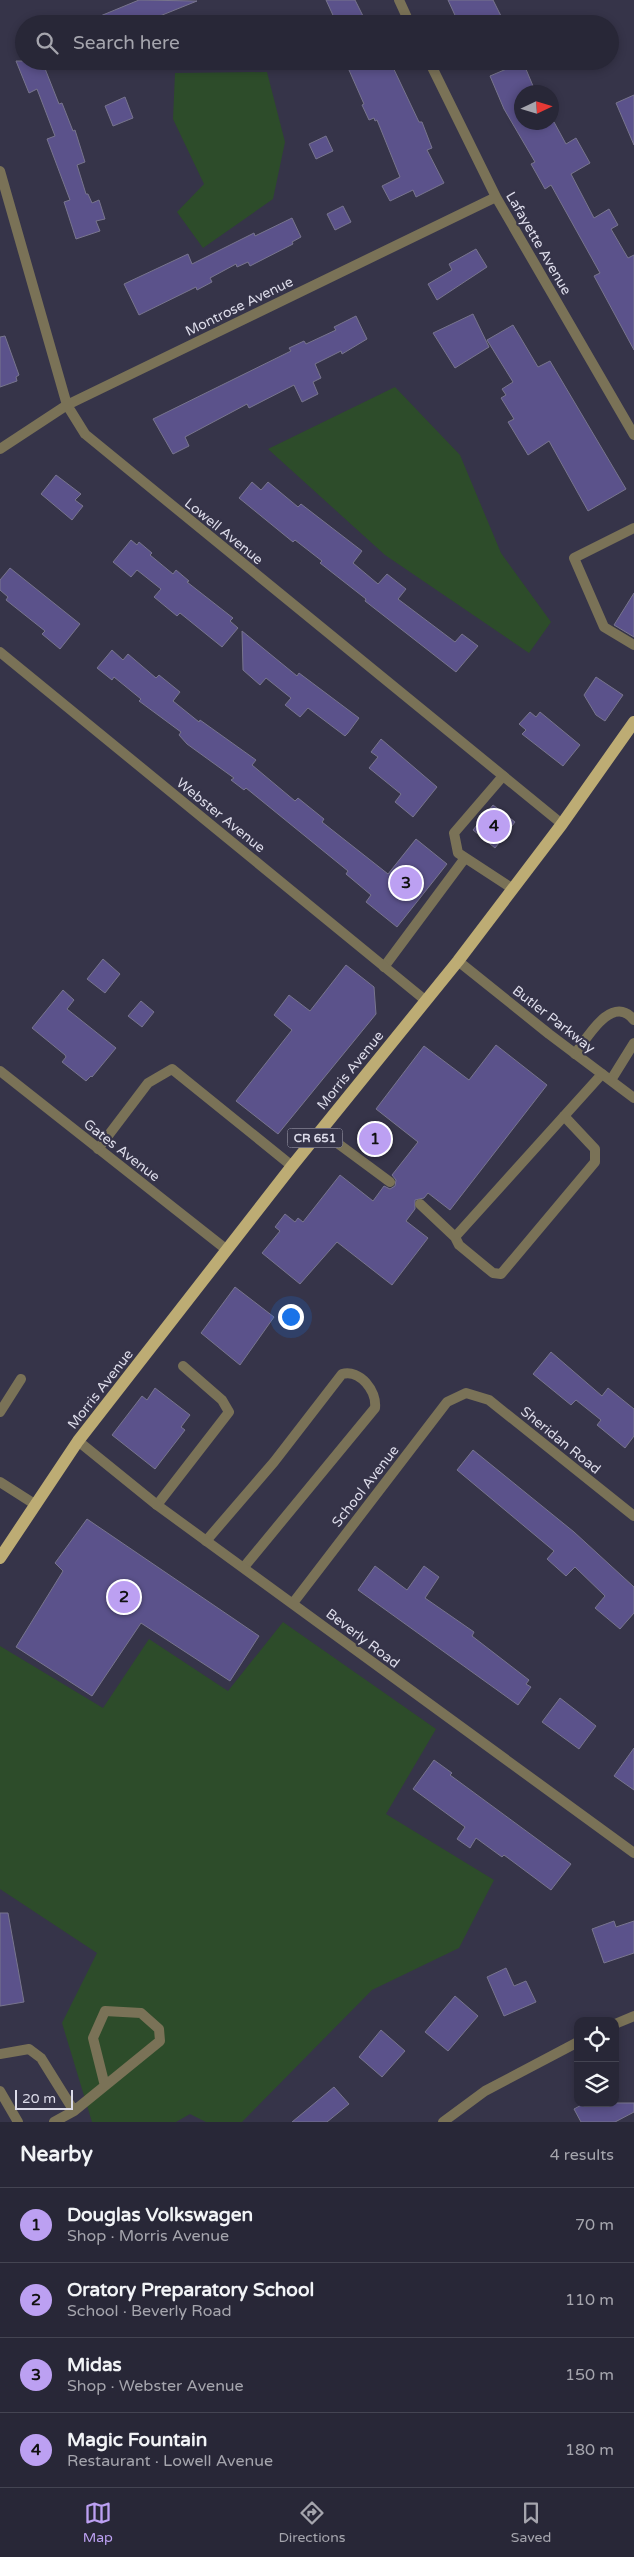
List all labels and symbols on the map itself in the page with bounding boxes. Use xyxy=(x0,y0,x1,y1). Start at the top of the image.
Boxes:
north arrow xyxy=(514,85,559,130)
street label: Lafayette Avenue xyxy=(502,189,575,298)
street label: Montrose Avenue xyxy=(183,273,296,340)
street label: Lowell Avenue xyxy=(181,495,266,568)
street label: Webster Avenue xyxy=(173,774,269,856)
pin: 4 xyxy=(478,807,510,845)
pin: 3 xyxy=(390,864,422,902)
street label: Butler Parkway xyxy=(509,982,599,1057)
street label: Morris Avenue xyxy=(313,1027,387,1113)
street label: Gates Avenue xyxy=(80,1115,163,1185)
pin: 1 xyxy=(359,1120,391,1158)
road number: CR 651 xyxy=(288,1128,342,1148)
your location xyxy=(278,1304,304,1330)
street label: Morris Avenue xyxy=(64,1346,137,1433)
street label: Sheridan Road xyxy=(517,1403,604,1478)
street label: School Avenue xyxy=(328,1442,403,1530)
pin: 2 xyxy=(108,1578,140,1616)
street label: Beverly Road xyxy=(322,1605,403,1672)
scale bar xyxy=(15,2087,72,2110)

